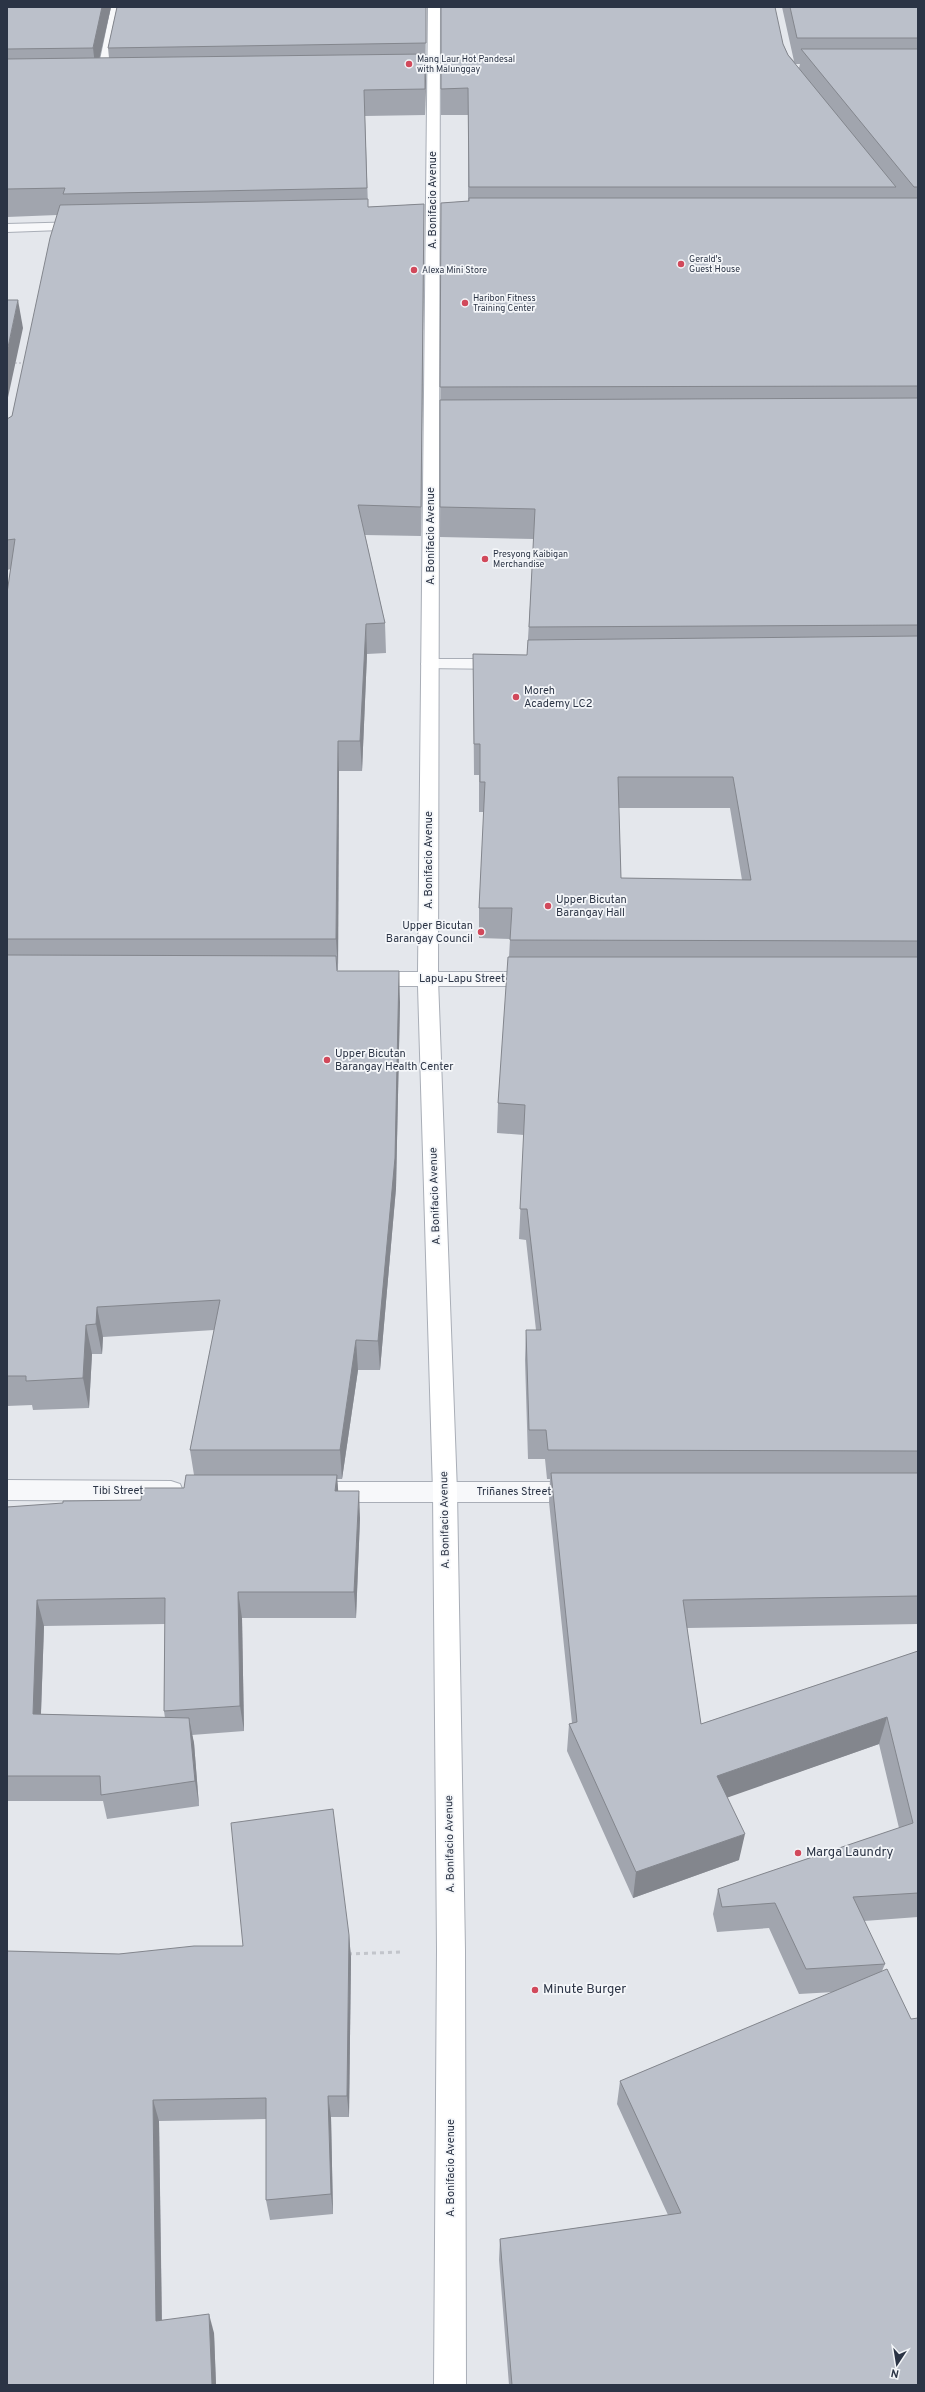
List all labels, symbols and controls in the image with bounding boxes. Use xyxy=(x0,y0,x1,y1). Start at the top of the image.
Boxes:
place label: Mang Laur Hot Pandesal with Malunggay xyxy=(417,54,515,75)
marker: Mang Laur Hot Pandesal with Malunggay xyxy=(404,59,414,69)
street label: A. Bonifacio Avenue xyxy=(426,151,440,249)
place label: Gerald's Guest House xyxy=(689,254,740,275)
marker: Gerald's Guest House xyxy=(676,259,686,269)
marker: Alexa Mini Store xyxy=(409,265,419,275)
place label: Alexa Mini Store xyxy=(422,265,487,276)
place label: Haribon Fitness Training Center xyxy=(473,293,536,314)
marker: Haribon Fitness Training Center xyxy=(460,298,470,308)
street label: A. Bonifacio Avenue xyxy=(424,487,438,585)
place label: Presyong Kaibigan Merchandise xyxy=(493,549,568,570)
marker: Presyong Kaibigan Merchandise xyxy=(480,554,490,564)
place label: Moreh Academy LC2 xyxy=(524,684,592,711)
marker: Moreh Academy LC2 xyxy=(511,692,521,702)
street label: A. Bonifacio Avenue xyxy=(422,811,436,909)
place label: Upper Bicutan Barangay Hall xyxy=(556,893,627,920)
marker: Upper Bicutan Barangay Hall xyxy=(543,901,553,911)
place label: Upper Bicutan Barangay Council xyxy=(386,919,473,946)
marker: Upper Bicutan Barangay Council xyxy=(476,927,486,937)
street label: Lapu-Lapu Street xyxy=(419,972,505,986)
place label: Upper Bicutan Barangay Health Center xyxy=(335,1047,454,1074)
marker: Upper Bicutan Barangay Health Center xyxy=(322,1055,332,1065)
street label: A. Bonifacio Avenue xyxy=(426,1147,444,1245)
street label: A. Bonifacio Avenue xyxy=(437,1471,453,1569)
street label: Tibi Street xyxy=(92,1484,144,1498)
street label: Triñanes Street xyxy=(477,1485,551,1499)
street label: A. Bonifacio Avenue xyxy=(442,1795,458,1893)
place label: Marga Laundry xyxy=(806,1845,894,1861)
marker: Marga Laundry xyxy=(793,1848,803,1858)
place label: Minute Burger xyxy=(543,1982,626,1998)
marker: Minute Burger xyxy=(530,1985,540,1995)
street label: A. Bonifacio Avenue xyxy=(444,2119,458,2217)
north arrow xyxy=(877,2344,917,2384)
text: N xyxy=(890,2365,900,2380)

